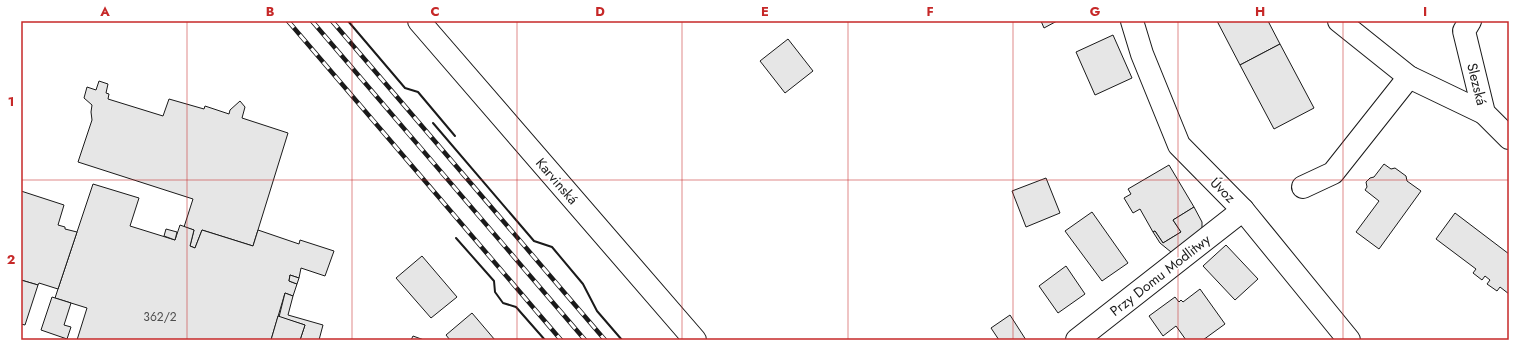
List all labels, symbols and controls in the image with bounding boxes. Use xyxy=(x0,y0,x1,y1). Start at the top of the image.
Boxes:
text: A xyxy=(99,2,110,21)
text: B xyxy=(266,2,275,21)
text: C xyxy=(430,2,440,21)
text: D xyxy=(595,2,605,21)
text: E xyxy=(761,2,769,21)
text: F xyxy=(926,2,934,21)
text: G xyxy=(1090,2,1101,21)
text: H xyxy=(1255,2,1265,21)
text: I xyxy=(1423,2,1427,21)
street label: Slezská xyxy=(1462,61,1492,107)
text: 1 xyxy=(8,92,14,111)
street label: Karvinská xyxy=(531,153,583,209)
street label: Úvoz xyxy=(1206,173,1241,208)
street label: Przy Domu Modlitwy xyxy=(1106,229,1215,321)
text: 2 xyxy=(7,250,15,269)
house number: 362/2 xyxy=(143,308,177,326)

